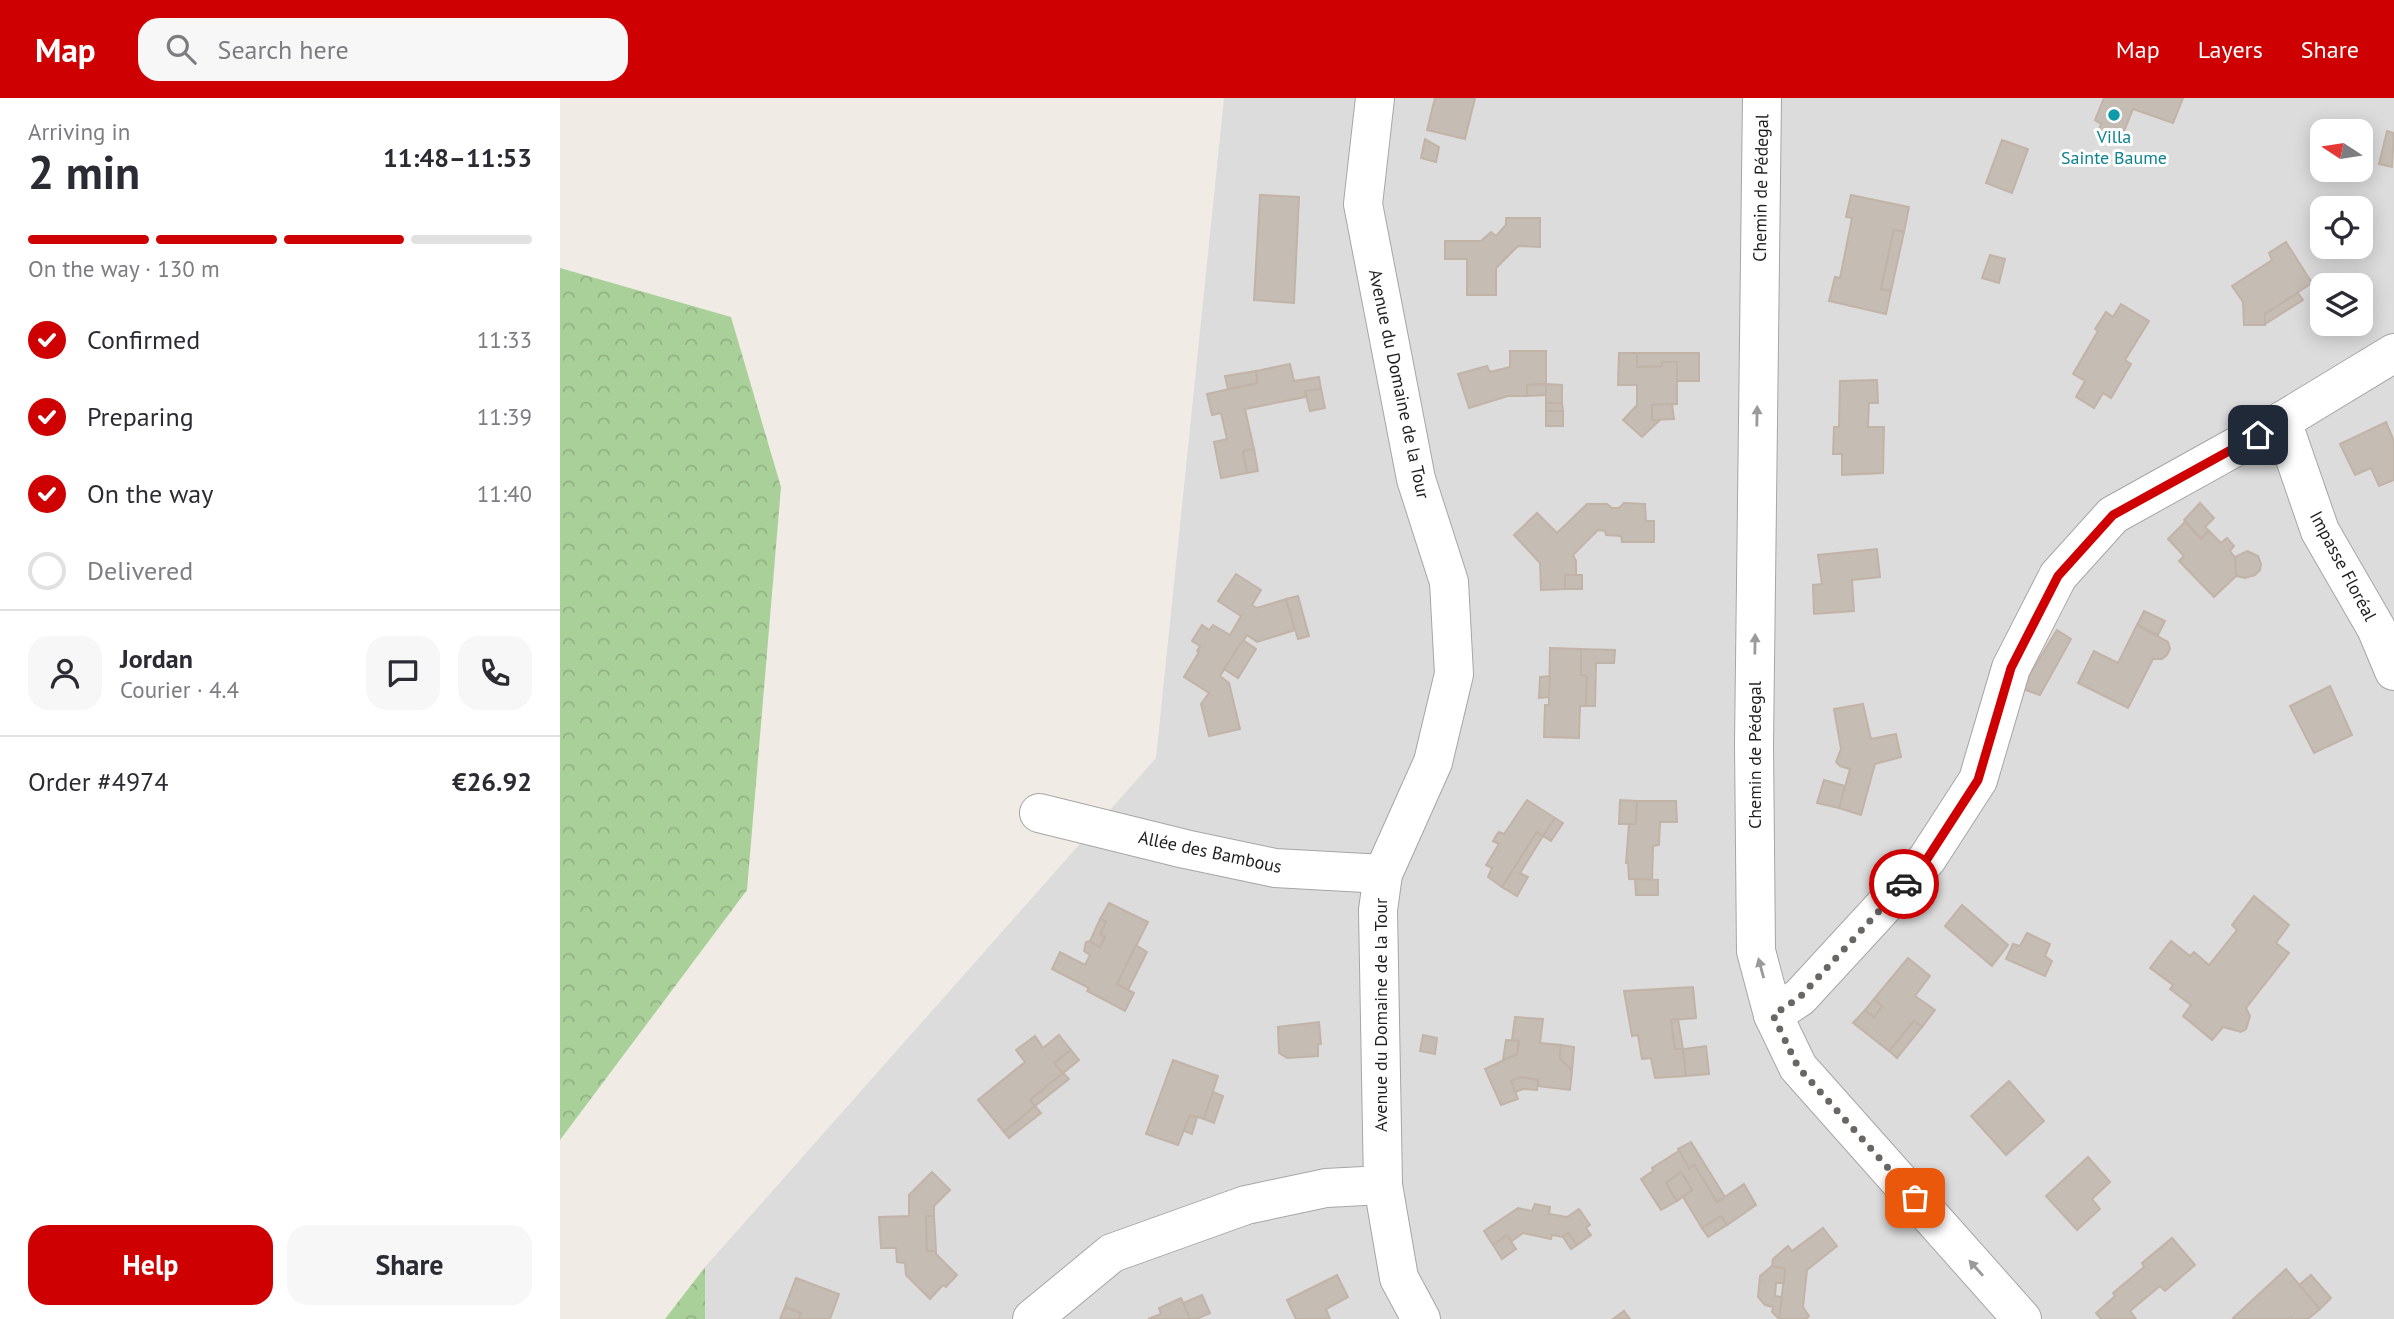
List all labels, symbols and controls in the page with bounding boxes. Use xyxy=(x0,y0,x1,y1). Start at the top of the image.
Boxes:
search box xyxy=(138,18,628,81)
text: Map xyxy=(35,28,96,71)
icon: search xyxy=(162,30,200,68)
text: Search here xyxy=(218,33,349,66)
text: Map xyxy=(2116,34,2160,65)
text: Layers xyxy=(2198,34,2263,65)
text: Share xyxy=(2301,34,2359,65)
marker: Villa Sainte Baume xyxy=(2106,107,2122,123)
street label: Chemin de Pédegal xyxy=(1748,113,1773,262)
text: Arriving in xyxy=(28,117,130,146)
north arrow xyxy=(2310,119,2373,182)
map controls xyxy=(2310,119,2373,336)
place label: Villa Sainte Baume xyxy=(2061,125,2167,169)
text: 11:48–11:53 xyxy=(383,141,532,174)
text: 2 min xyxy=(28,142,140,202)
button: locate xyxy=(2310,196,2373,259)
text: On the way · 130 m xyxy=(28,254,220,283)
street label: Avenue du Domaine de la Tour xyxy=(1364,267,1435,501)
button: layers xyxy=(2310,273,2373,336)
icon: check xyxy=(28,321,66,359)
text: Confirmed xyxy=(87,323,200,356)
text: 11:33 xyxy=(477,325,532,354)
icon: check xyxy=(28,398,66,436)
text: Preparing xyxy=(87,400,194,433)
text: 11:39 xyxy=(477,402,532,431)
one-way arrow xyxy=(1752,405,1763,427)
pin xyxy=(2228,405,2288,465)
icon: home xyxy=(2239,416,2277,454)
icon: check xyxy=(28,475,66,513)
text: On the way xyxy=(87,477,213,510)
text: 11:40 xyxy=(477,479,532,508)
street label: Impasse Floréal xyxy=(2305,507,2382,625)
text: Delivered xyxy=(87,554,193,587)
one-way arrow xyxy=(1749,632,1761,654)
button: person xyxy=(28,636,102,710)
button: chat xyxy=(366,636,440,710)
button: phone xyxy=(458,636,532,710)
text: Jordan xyxy=(120,642,193,675)
text: Courier · 4.4 xyxy=(120,675,239,704)
street label: Chemin de Pédegal xyxy=(1743,680,1766,829)
text: Order #4974 xyxy=(28,765,168,798)
text: €26.92 xyxy=(452,765,532,798)
street label: Allée des Bambous xyxy=(1136,825,1284,878)
courier xyxy=(1869,849,1939,919)
icon: car xyxy=(1885,865,1923,903)
street label: Avenue du Domaine de la Tour xyxy=(1369,898,1392,1132)
one-way arrow xyxy=(1755,957,1766,979)
pin xyxy=(1885,1168,1945,1228)
icon: bag xyxy=(1896,1179,1934,1217)
button: Help xyxy=(28,1225,273,1305)
button: Share xyxy=(287,1225,532,1305)
one-way arrow xyxy=(1969,1260,1985,1277)

